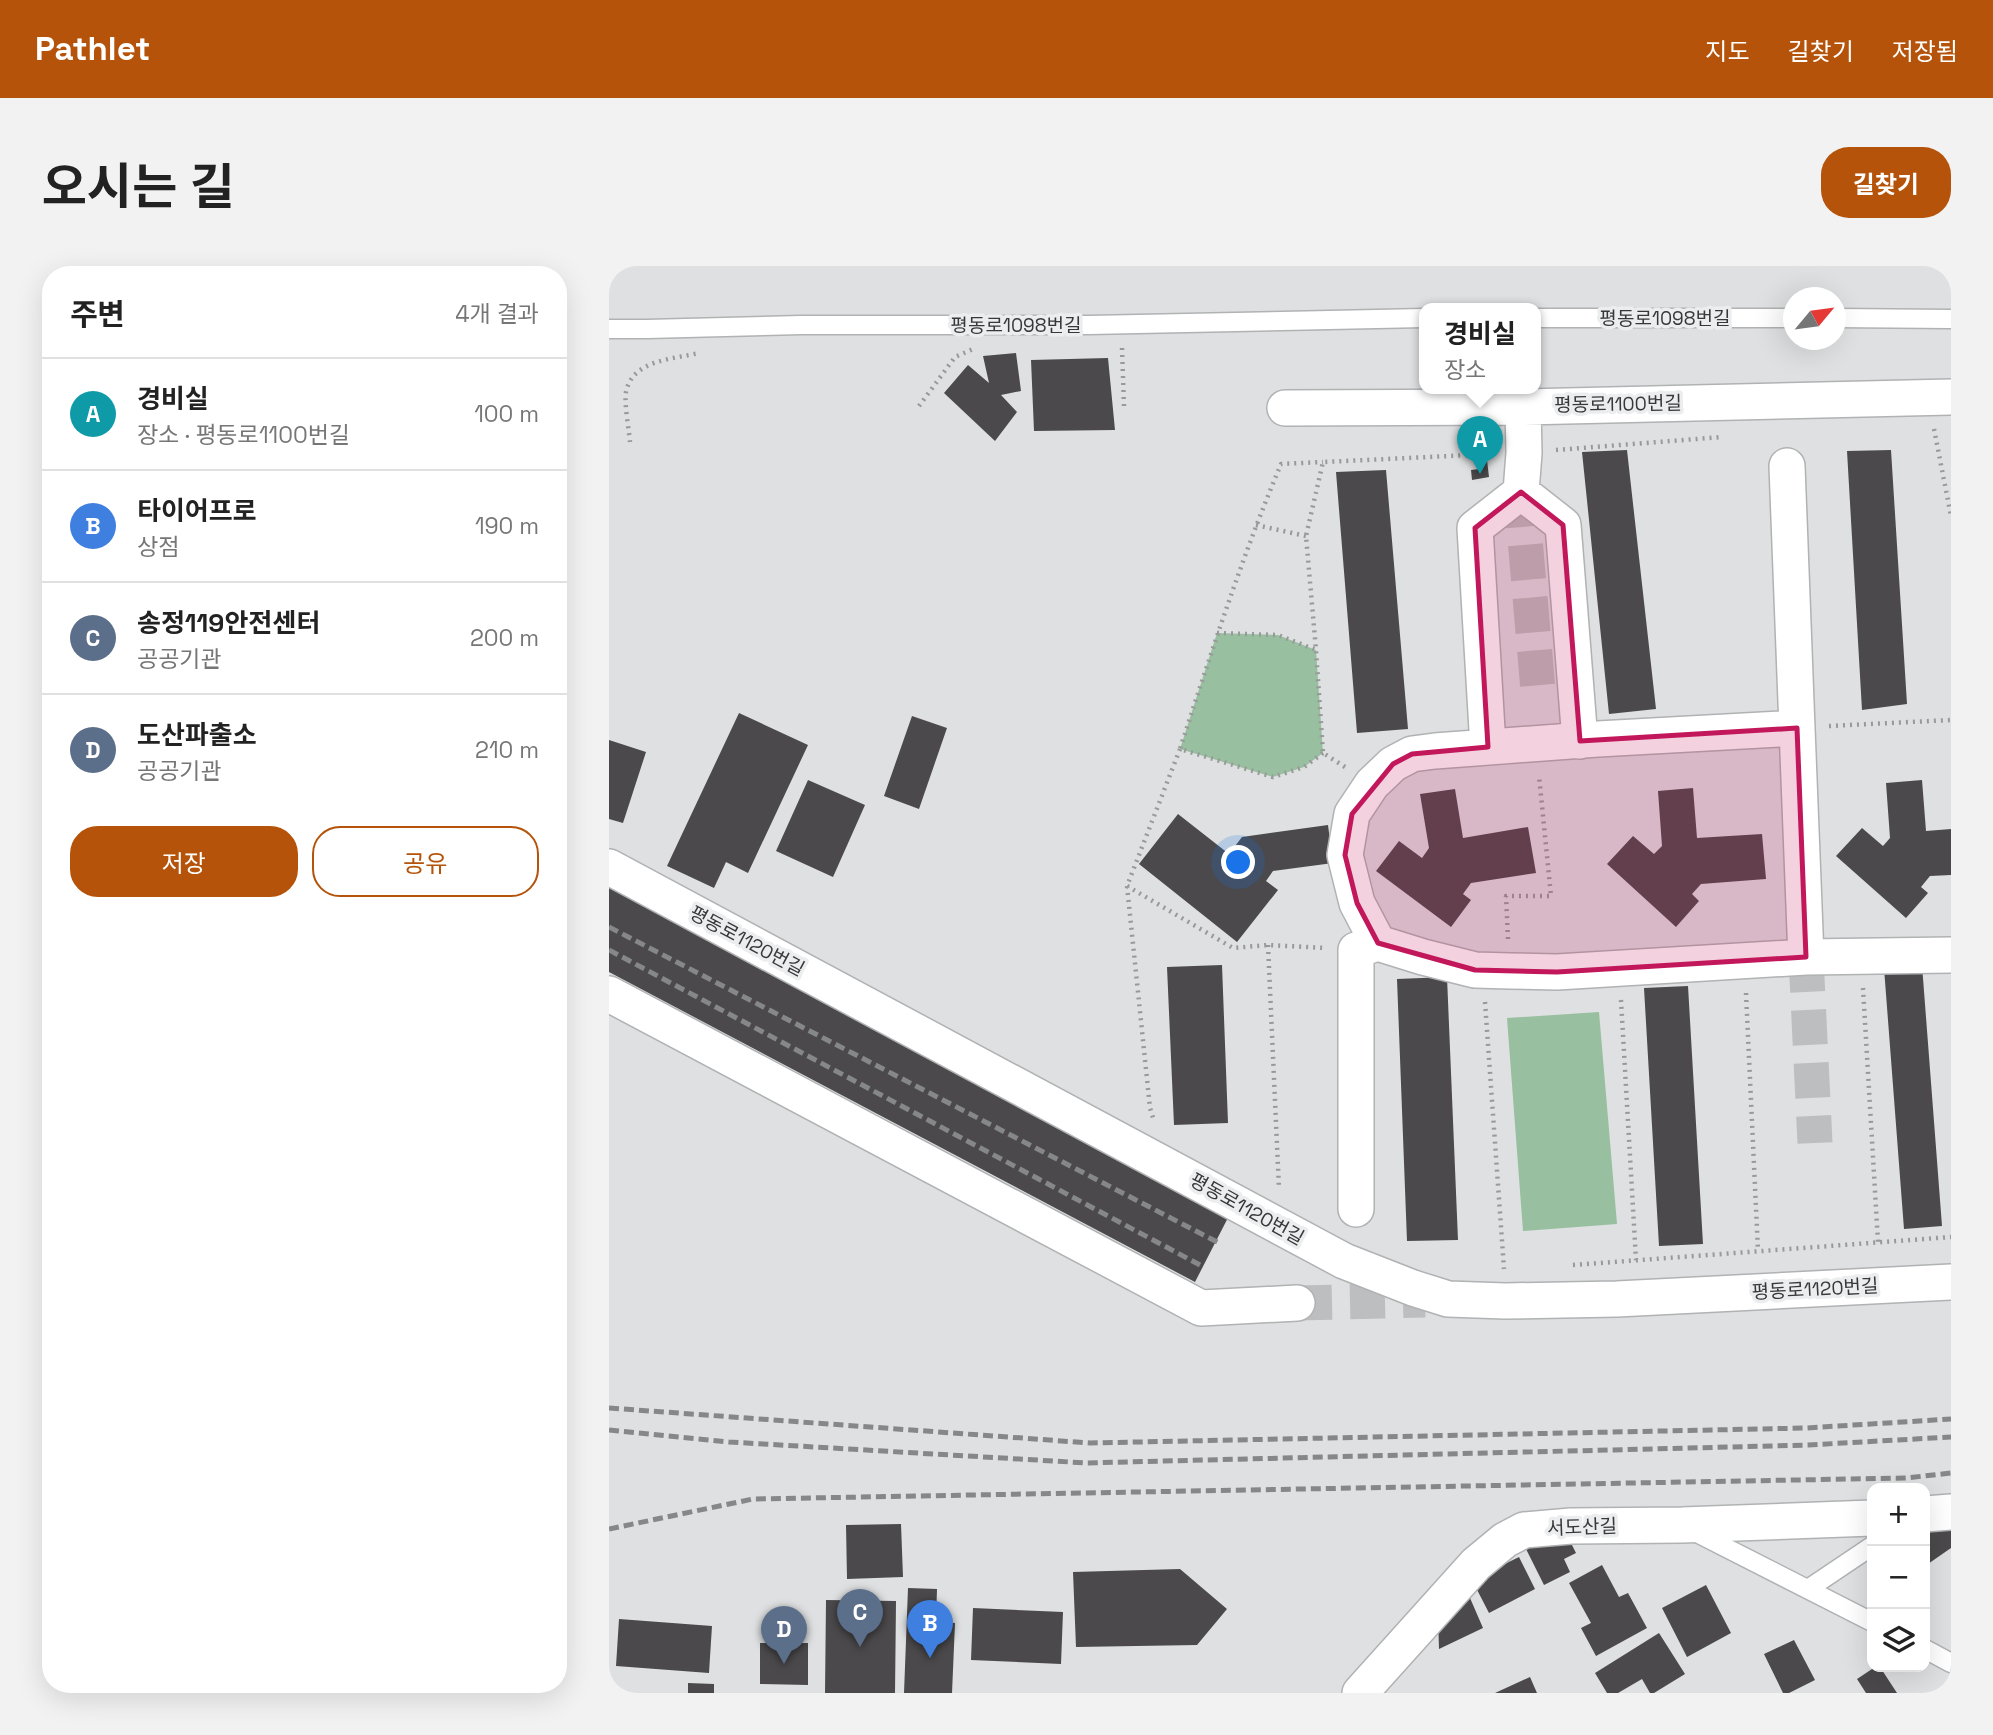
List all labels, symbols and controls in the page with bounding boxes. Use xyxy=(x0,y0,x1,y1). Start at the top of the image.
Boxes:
text: Pathlet xyxy=(35,28,150,70)
text: 지도 xyxy=(1705,36,1750,67)
text: 길찾기 xyxy=(1788,36,1854,67)
text: 저장됨 xyxy=(1892,36,1958,67)
button: 길찾기 xyxy=(1821,147,1951,218)
text: 오시는 길 xyxy=(42,156,235,218)
north arrow xyxy=(1783,287,1846,350)
text: 주변 xyxy=(70,295,125,334)
text: 4개 결과 xyxy=(455,299,539,329)
popup xyxy=(1419,303,1541,394)
street label: 평동로1098번길 xyxy=(1600,306,1731,331)
street label: 평동로1098번길 xyxy=(951,313,1082,338)
text: 경비실 xyxy=(1444,317,1516,351)
text: 장소 xyxy=(1444,355,1486,385)
text: 경비실 xyxy=(137,382,209,416)
street label: 평동로1100번길 xyxy=(1554,390,1682,418)
text: A xyxy=(86,399,100,429)
text: 100 m xyxy=(474,399,539,429)
pin: A xyxy=(1457,416,1503,474)
text: 장소 · 평동로1100번길 xyxy=(137,420,350,450)
text: 타이어프로 xyxy=(137,494,257,528)
text: B xyxy=(85,511,101,541)
text: 190 m xyxy=(475,511,539,541)
text: 상점 xyxy=(137,532,179,562)
text: 송정119안전센터 xyxy=(137,606,320,640)
text: C xyxy=(86,623,100,653)
text: 200 m xyxy=(470,623,539,653)
text: 공공기관 xyxy=(137,644,222,674)
text: 도산파출소 xyxy=(137,718,257,752)
text: D xyxy=(85,735,101,765)
text: 210 m xyxy=(475,735,539,765)
text: 공공기관 xyxy=(137,756,222,786)
button: 저장 xyxy=(70,826,298,897)
button: 공유 xyxy=(312,826,539,897)
your location xyxy=(1221,845,1255,879)
street label: 평동로1120번길 xyxy=(685,900,809,982)
street label: 평동로1120번길 xyxy=(1185,1167,1309,1251)
street label: 평동로1120번길 xyxy=(1751,1273,1879,1305)
map controls xyxy=(1867,1483,1930,1672)
button: + xyxy=(1867,1483,1930,1546)
street label: 서도산길 xyxy=(1547,1513,1617,1541)
button: − xyxy=(1867,1546,1930,1609)
pin: C xyxy=(837,1589,883,1647)
pin: B xyxy=(907,1600,953,1658)
pin: D xyxy=(761,1606,807,1664)
button: layers xyxy=(1867,1609,1930,1672)

